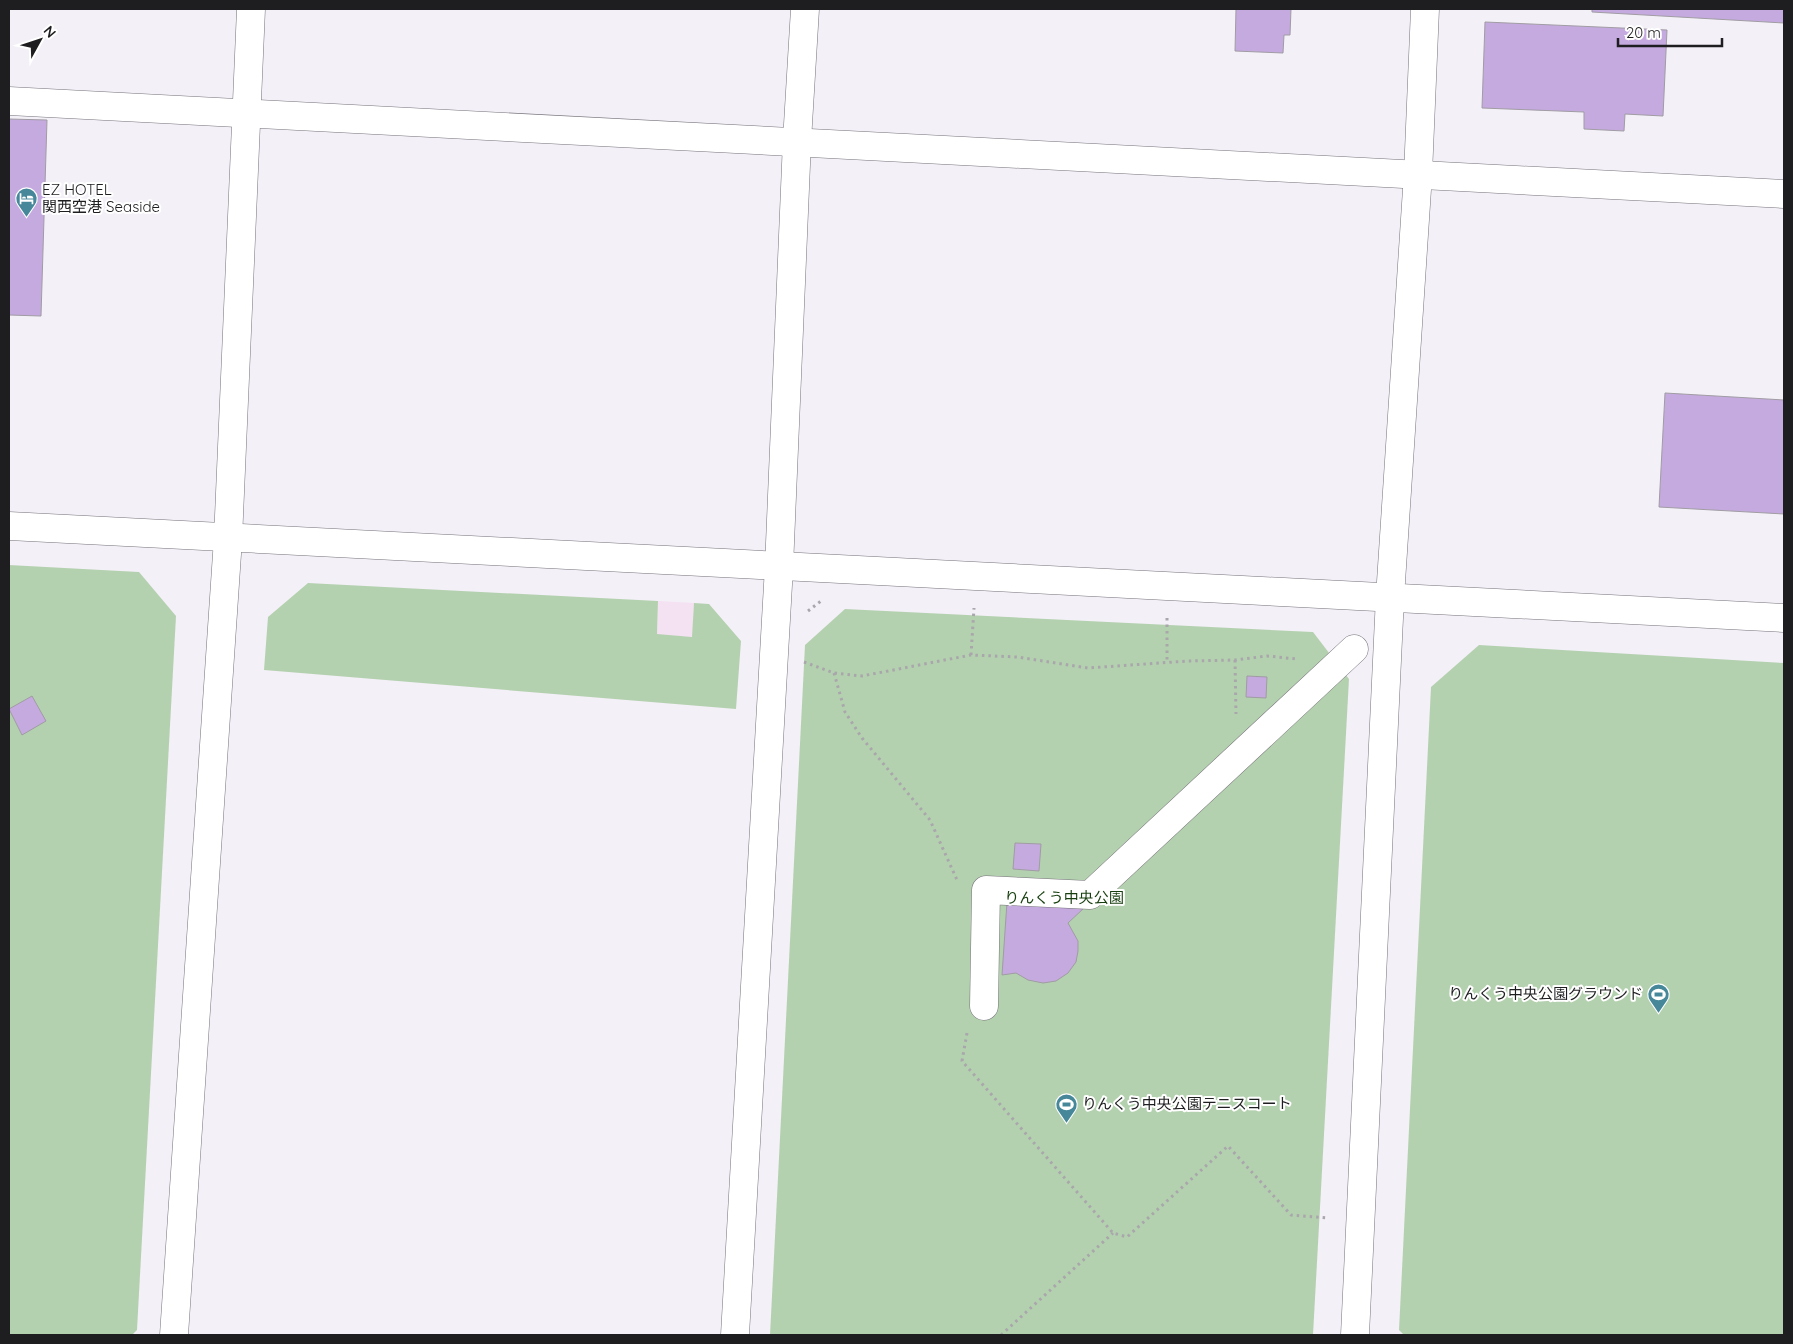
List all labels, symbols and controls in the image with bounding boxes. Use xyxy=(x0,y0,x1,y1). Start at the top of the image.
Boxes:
north arrow xyxy=(15,15,65,65)
scale bar xyxy=(1618,15,1722,47)
text: N xyxy=(40,22,60,41)
text: 20 m xyxy=(1626,23,1661,42)
place label: EZ HOTEL 関西空港 Seaside xyxy=(42,180,160,216)
hotel icon: EZ HOTEL 関西空港 Seaside xyxy=(14,187,38,218)
park label: りんくう中央公園 xyxy=(1004,888,1124,907)
sports icon: りんくう中央公園グラウンド xyxy=(1647,982,1671,1013)
place label: りんくう中央公園グラウンド xyxy=(1448,984,1643,1003)
sports icon: りんくう中央公園テニスコート xyxy=(1054,1092,1078,1123)
place label: りんくう中央公園テニスコート xyxy=(1082,1094,1292,1113)

